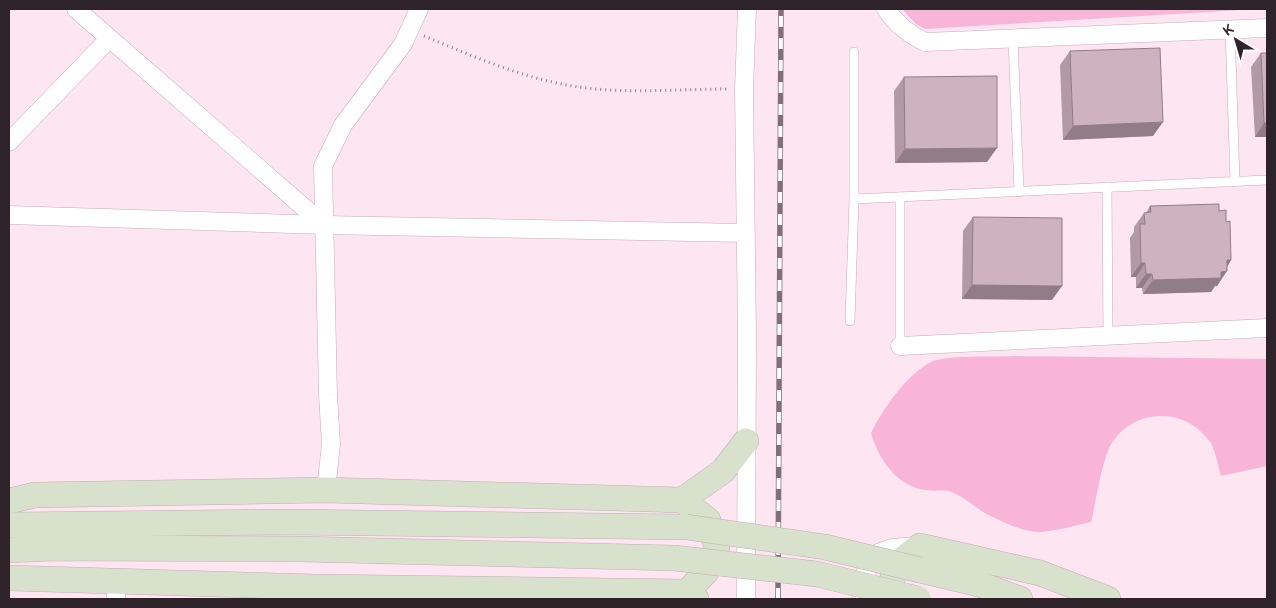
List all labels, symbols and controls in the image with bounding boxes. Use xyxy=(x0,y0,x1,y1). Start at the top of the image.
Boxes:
north arrow xyxy=(1211,15,1261,65)
text: K xyxy=(1219,20,1237,40)

